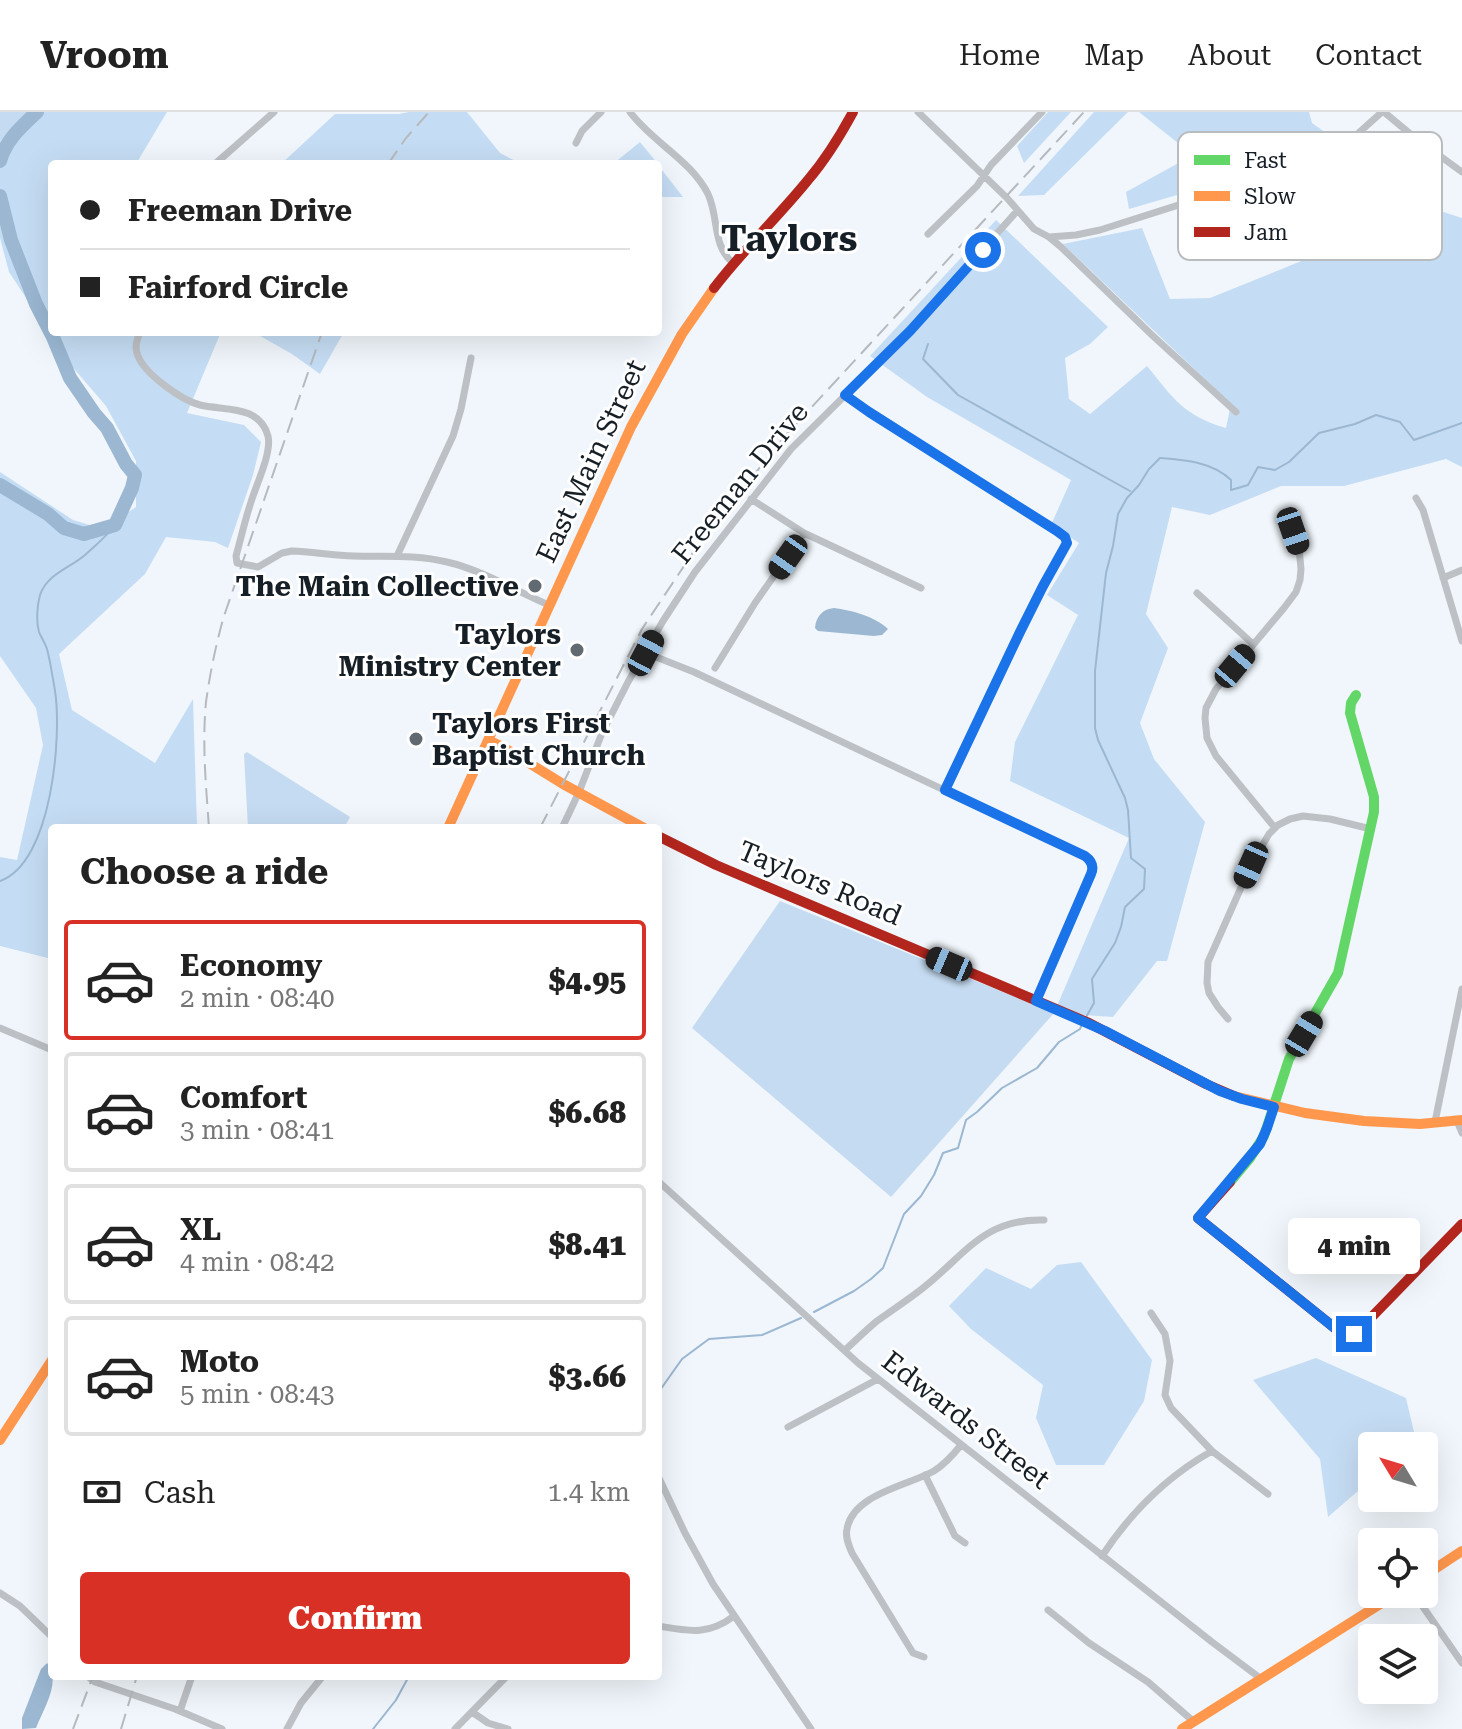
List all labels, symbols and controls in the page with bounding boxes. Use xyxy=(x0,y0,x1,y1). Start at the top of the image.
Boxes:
text: Vroom xyxy=(40,33,169,77)
text: Home xyxy=(959,39,1040,72)
text: Map xyxy=(1084,39,1144,72)
text: About xyxy=(1188,39,1271,72)
text: Contact xyxy=(1315,39,1422,72)
legend xyxy=(1178,132,1442,260)
text: Fast xyxy=(1244,148,1287,173)
text: Slow xyxy=(1244,184,1297,209)
text: Freeman Drive xyxy=(128,193,352,228)
district label: Taylors xyxy=(721,218,857,260)
text: Jam xyxy=(1244,220,1288,245)
route start xyxy=(965,232,1001,268)
text: Fairford Circle xyxy=(128,270,348,305)
street label: East Main Street xyxy=(530,354,652,568)
street label: Freeman Drive xyxy=(665,396,815,570)
car xyxy=(1274,504,1312,558)
car xyxy=(764,530,812,584)
place label: The Main Collective xyxy=(235,570,519,603)
marker: The Main Collective xyxy=(526,577,544,595)
place label: Taylors Ministry Center xyxy=(339,618,561,683)
car xyxy=(624,626,668,680)
car xyxy=(1210,640,1260,692)
marker: Taylors Ministry Center xyxy=(568,641,586,659)
place label: Taylors First Baptist Church xyxy=(432,707,645,772)
marker: Taylors First Baptist Church xyxy=(407,730,425,748)
street label: Taylors Road xyxy=(733,834,907,932)
car xyxy=(1230,838,1272,892)
text: Choose a ride xyxy=(80,851,328,893)
icon: car xyxy=(84,944,156,1016)
car xyxy=(922,944,976,984)
text: Economy xyxy=(180,948,322,983)
text: $4.95 xyxy=(549,963,626,998)
text: 2 min · 08:40 xyxy=(180,983,335,1013)
car xyxy=(1281,1007,1327,1061)
icon: car xyxy=(84,1076,156,1148)
text: Comfort xyxy=(180,1080,307,1115)
text: $6.68 xyxy=(549,1095,626,1130)
text: 3 min · 08:41 xyxy=(180,1115,335,1145)
icon: car xyxy=(84,1208,156,1280)
text: XL xyxy=(180,1212,221,1247)
callout: 4 min xyxy=(1288,1218,1420,1274)
text: $8.41 xyxy=(549,1227,626,1262)
text: 4 min xyxy=(1317,1231,1391,1261)
text: 4 min · 08:42 xyxy=(180,1247,335,1277)
route end xyxy=(1336,1316,1372,1352)
icon: car xyxy=(84,1340,156,1412)
text: Moto xyxy=(180,1344,259,1379)
street label: Edwards Street xyxy=(876,1344,1056,1496)
text: $3.66 xyxy=(549,1359,626,1394)
text: 5 min · 08:43 xyxy=(180,1379,335,1409)
north arrow xyxy=(1358,1432,1438,1512)
map controls xyxy=(1358,1432,1438,1704)
icon: cash xyxy=(80,1470,124,1514)
text: Cash xyxy=(144,1475,215,1510)
text: 1.4 km xyxy=(547,1477,630,1507)
button: locate xyxy=(1358,1528,1438,1608)
button: Confirm xyxy=(80,1572,630,1664)
button: layers xyxy=(1358,1624,1438,1704)

